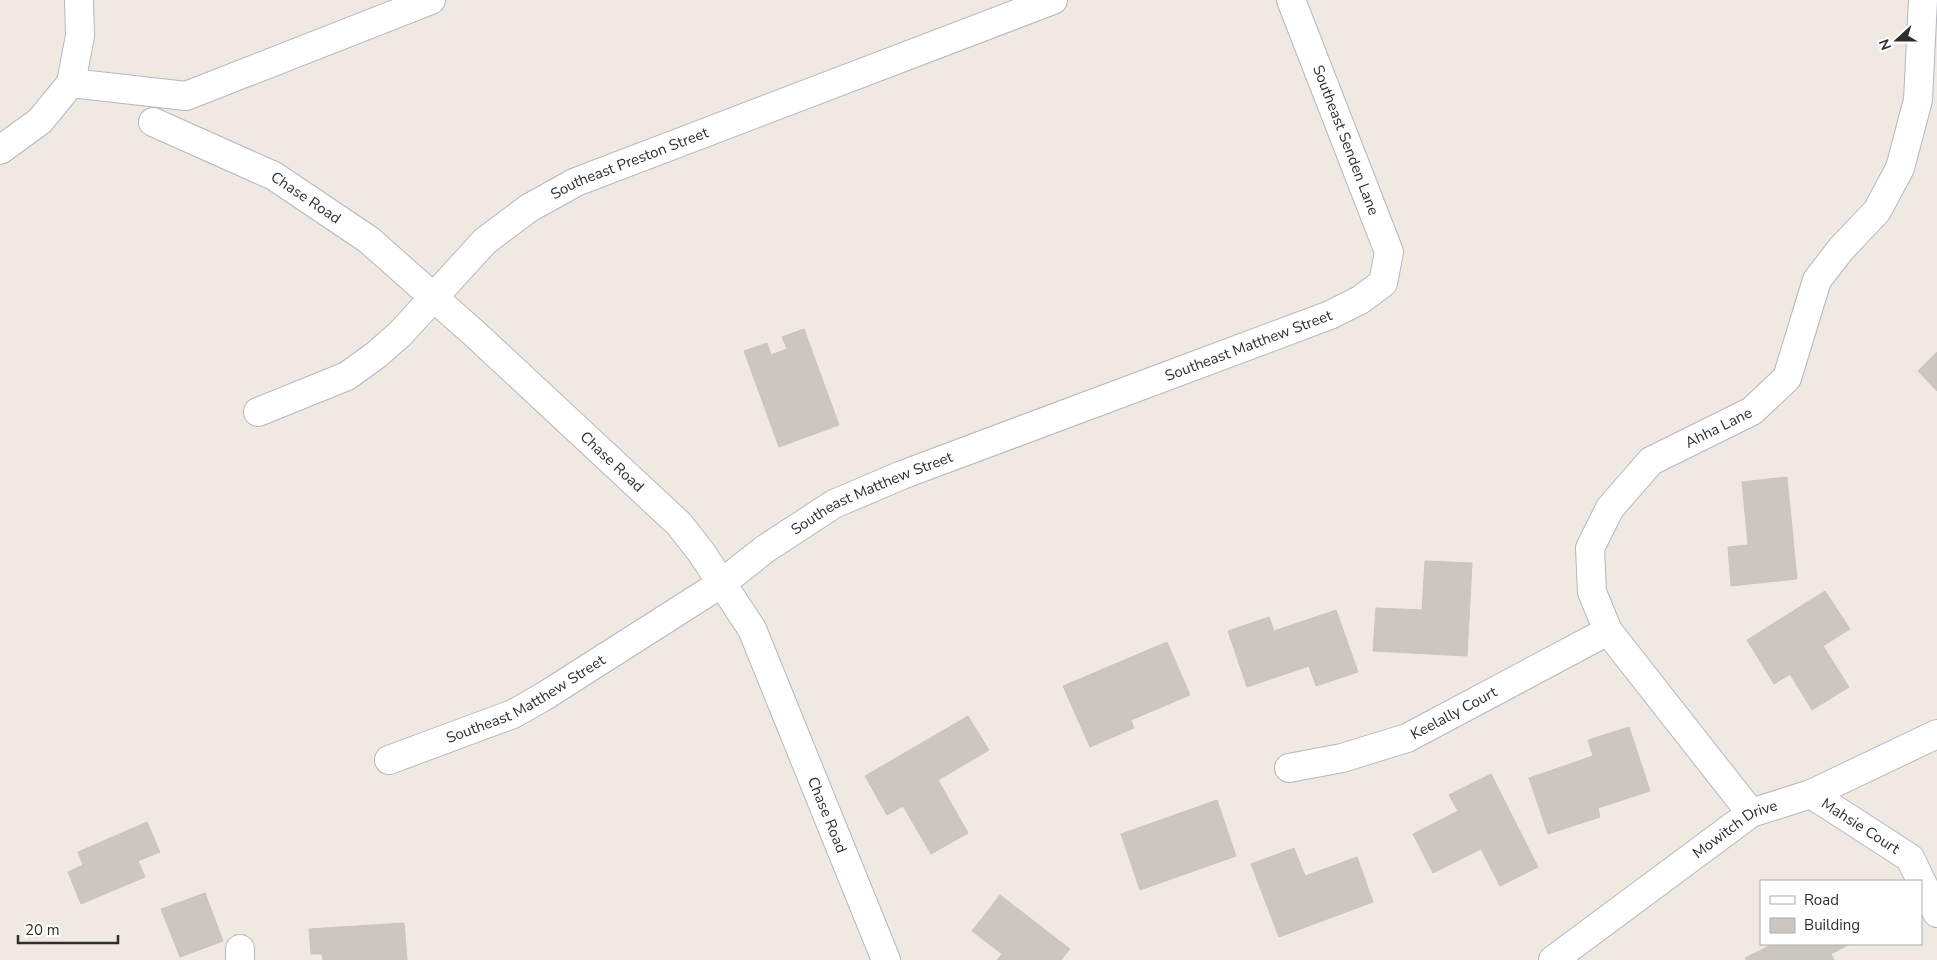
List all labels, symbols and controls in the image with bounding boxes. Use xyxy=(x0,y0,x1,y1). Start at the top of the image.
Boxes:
north arrow xyxy=(1872,15,1922,65)
text: N xyxy=(1875,36,1896,53)
street label: Southeast Senden Lane xyxy=(1308,62,1384,218)
street label: Southeast Preston Street xyxy=(547,122,712,204)
street label: Chase Road xyxy=(267,167,345,228)
street label: Southeast Matthew Street xyxy=(1162,305,1336,386)
street label: Ahha Lane xyxy=(1682,403,1755,453)
street label: Chase Road xyxy=(576,427,648,496)
street label: Southeast Matthew Street xyxy=(787,447,956,540)
street label: Southeast Matthew Street xyxy=(443,650,610,748)
street label: Keelally Court xyxy=(1407,682,1501,744)
street label: Chase Road xyxy=(803,774,852,856)
street label: Mahsie Court xyxy=(1818,793,1904,859)
street label: Mowitch Drive xyxy=(1689,795,1780,863)
legend xyxy=(1760,880,1922,945)
text: Road xyxy=(1804,890,1839,910)
scale bar xyxy=(18,912,118,944)
text: Building xyxy=(1804,915,1860,935)
text: 20 m xyxy=(25,920,60,940)

